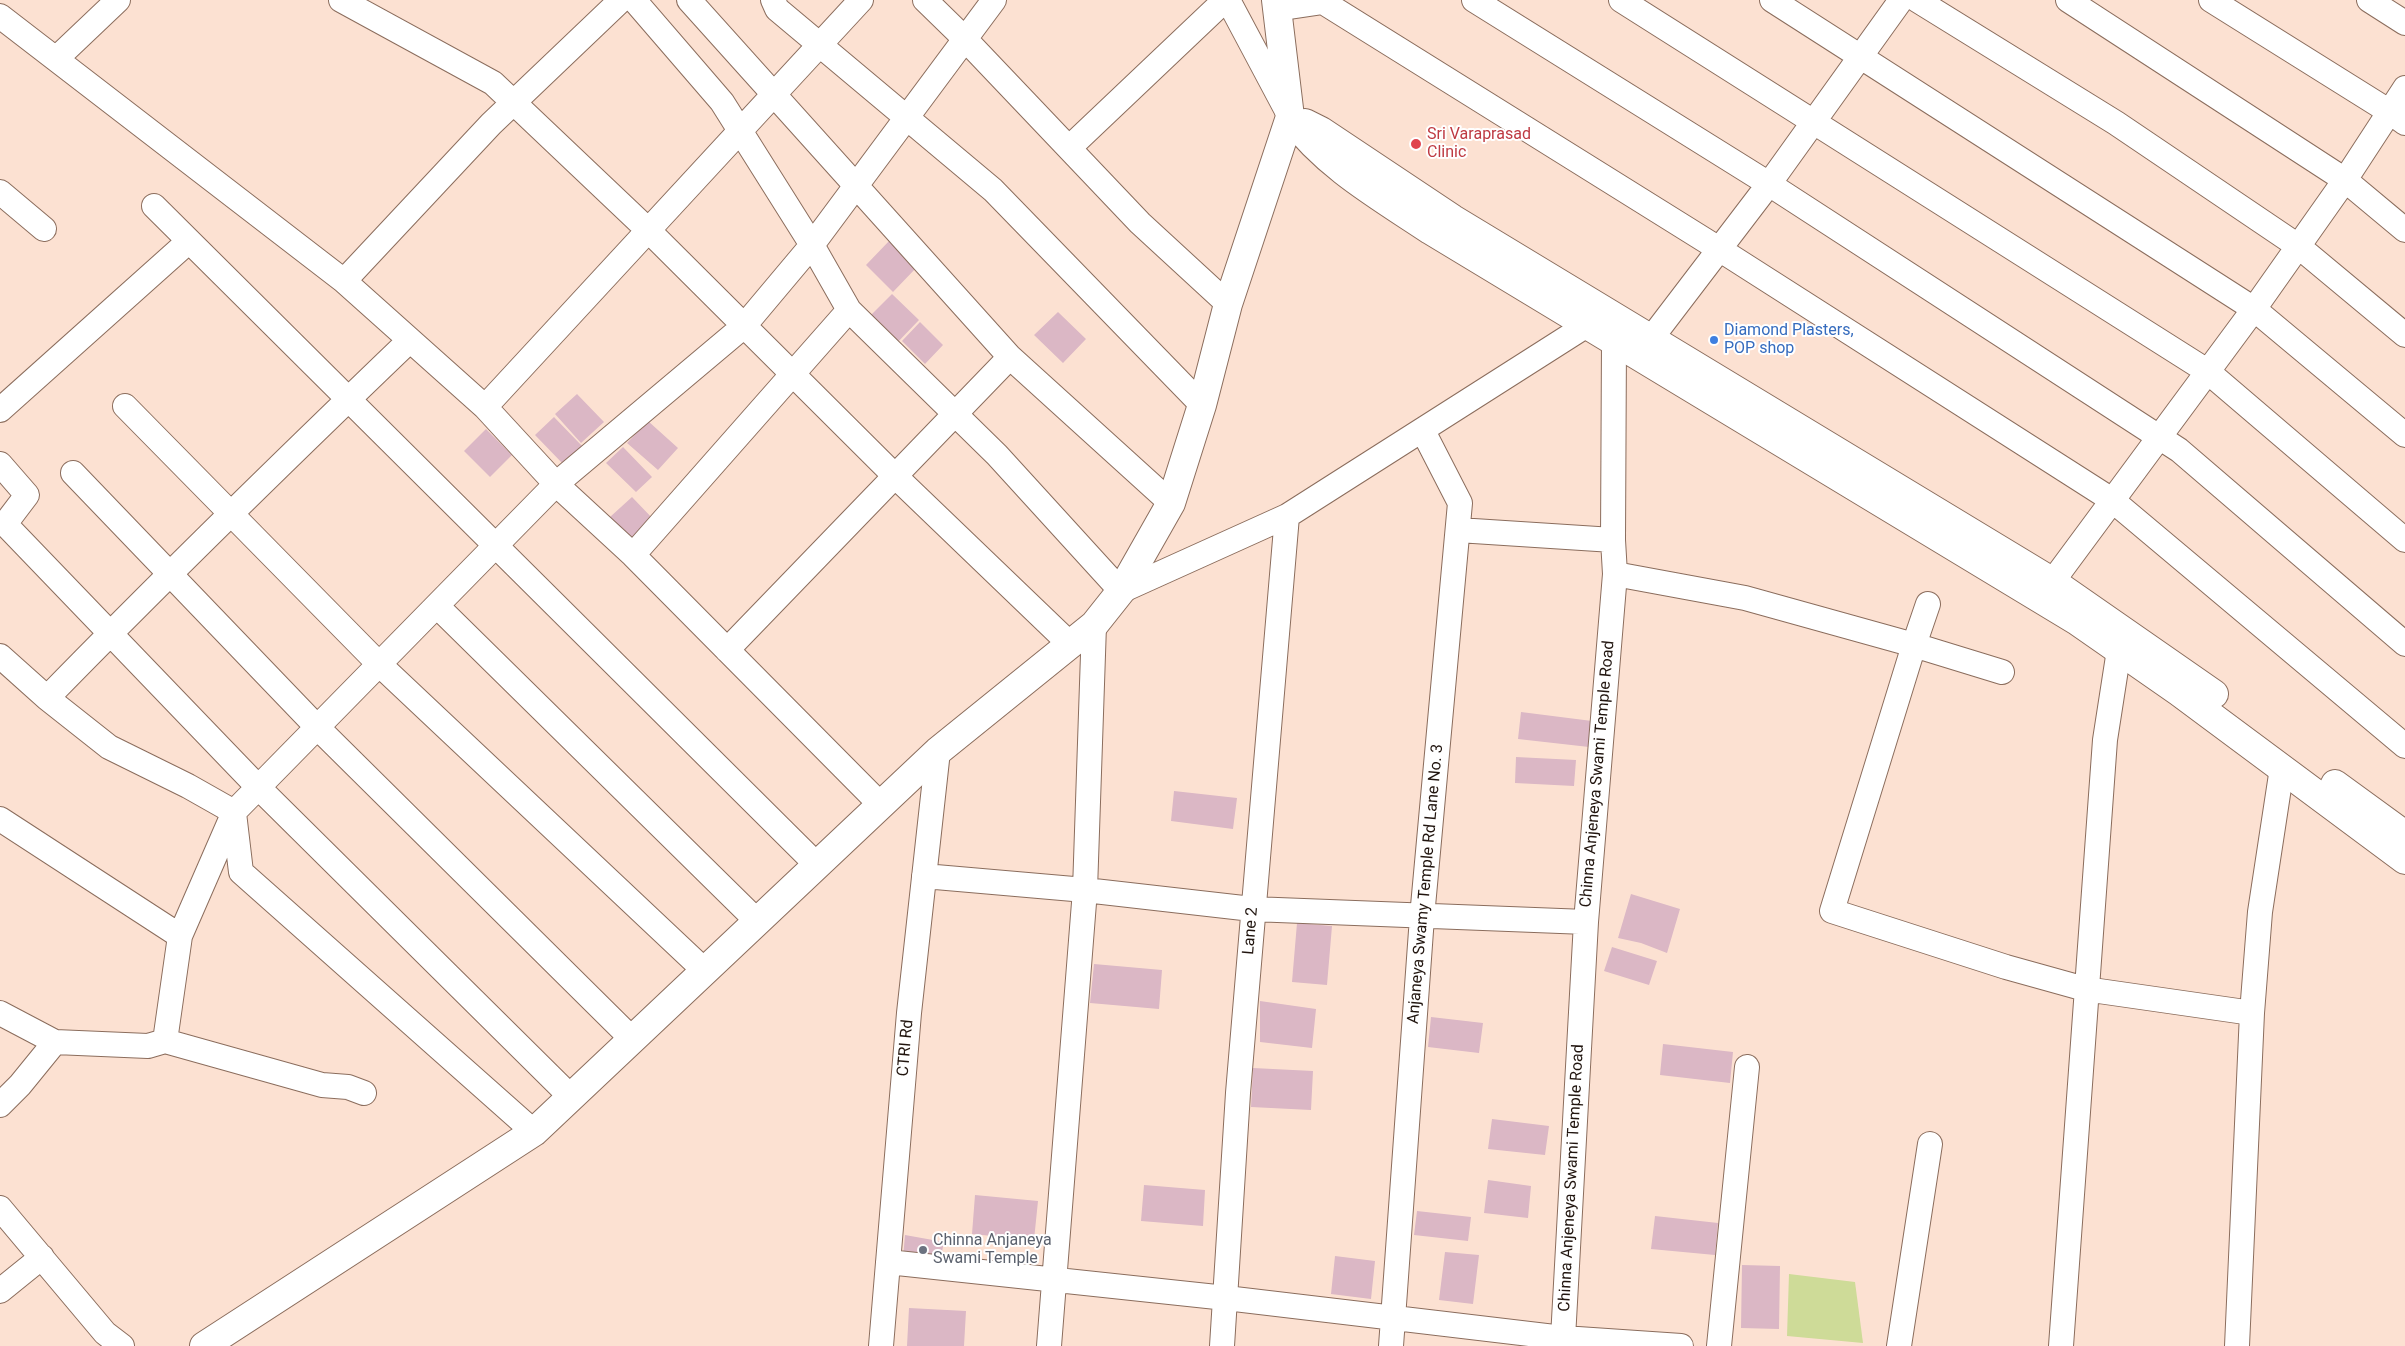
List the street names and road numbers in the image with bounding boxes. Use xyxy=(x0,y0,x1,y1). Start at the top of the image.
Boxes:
street label: Chinna Anjeneya Swami Temple Road xyxy=(1577,640,1619,908)
street label: Anjaneya Swamy Temple Rd Lane No. 3 xyxy=(1404,743,1448,1025)
street label: Lane 2 xyxy=(1239,906,1263,956)
street label: CTRI Rd xyxy=(894,1019,918,1077)
street label: Chinna Anjeneya Swami Temple Road xyxy=(1555,1044,1589,1312)

